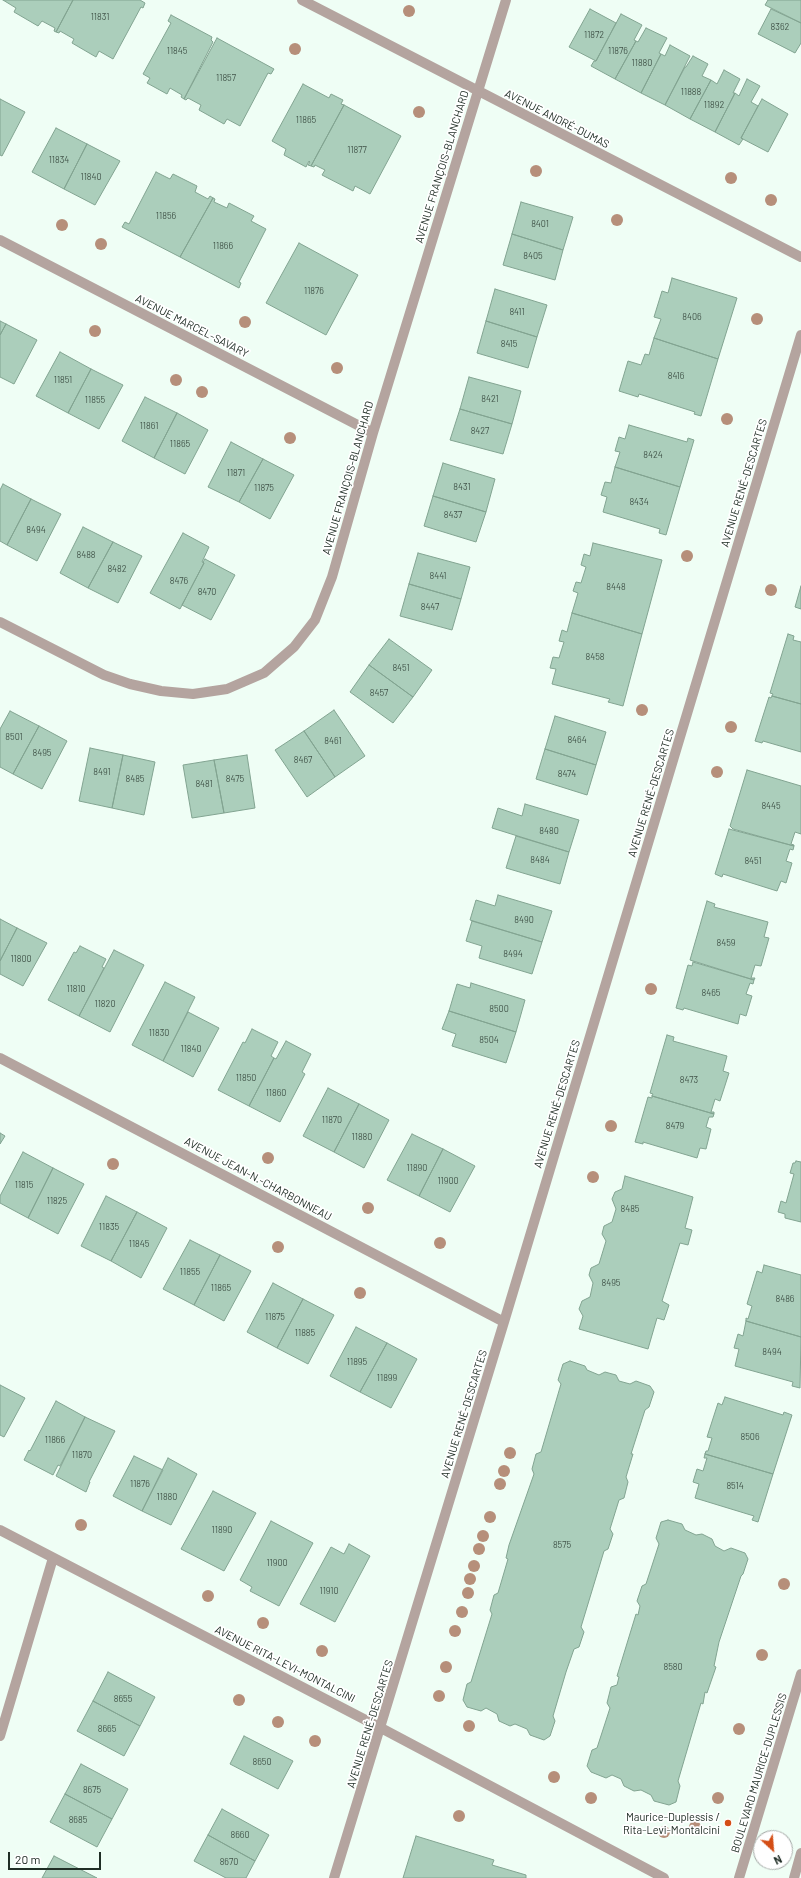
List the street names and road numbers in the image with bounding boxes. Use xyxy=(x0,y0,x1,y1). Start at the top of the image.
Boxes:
street label: AVENUE ANDRÉ-DUMAS xyxy=(503,87,611,151)
street label: AVENUE FRANÇOIS-BLANCHARD xyxy=(412,89,472,245)
street label: AVENUE MARCEL-SAVARY xyxy=(133,292,251,360)
street label: AVENUE FRANÇOIS-BLANCHARD xyxy=(320,400,376,556)
street label: AVENUE RENÉ-DESCARTES xyxy=(718,417,770,549)
street label: AVENUE RENÉ-DESCARTES xyxy=(625,727,677,859)
street label: AVENUE RENÉ-DESCARTES xyxy=(531,1038,583,1170)
street label: AVENUE JEAN-N.-CHARBONNEAU xyxy=(182,1135,334,1223)
street label: AVENUE RENÉ-DESCARTES xyxy=(438,1348,490,1480)
street label: AVENUE RITA-LEVI-MONTALCINI xyxy=(213,1623,357,1705)
street label: AVENUE RENÉ-DESCARTES xyxy=(344,1658,396,1790)
street label: BOULEVARD MAURICE-DUPLESSIS xyxy=(728,1692,790,1854)

